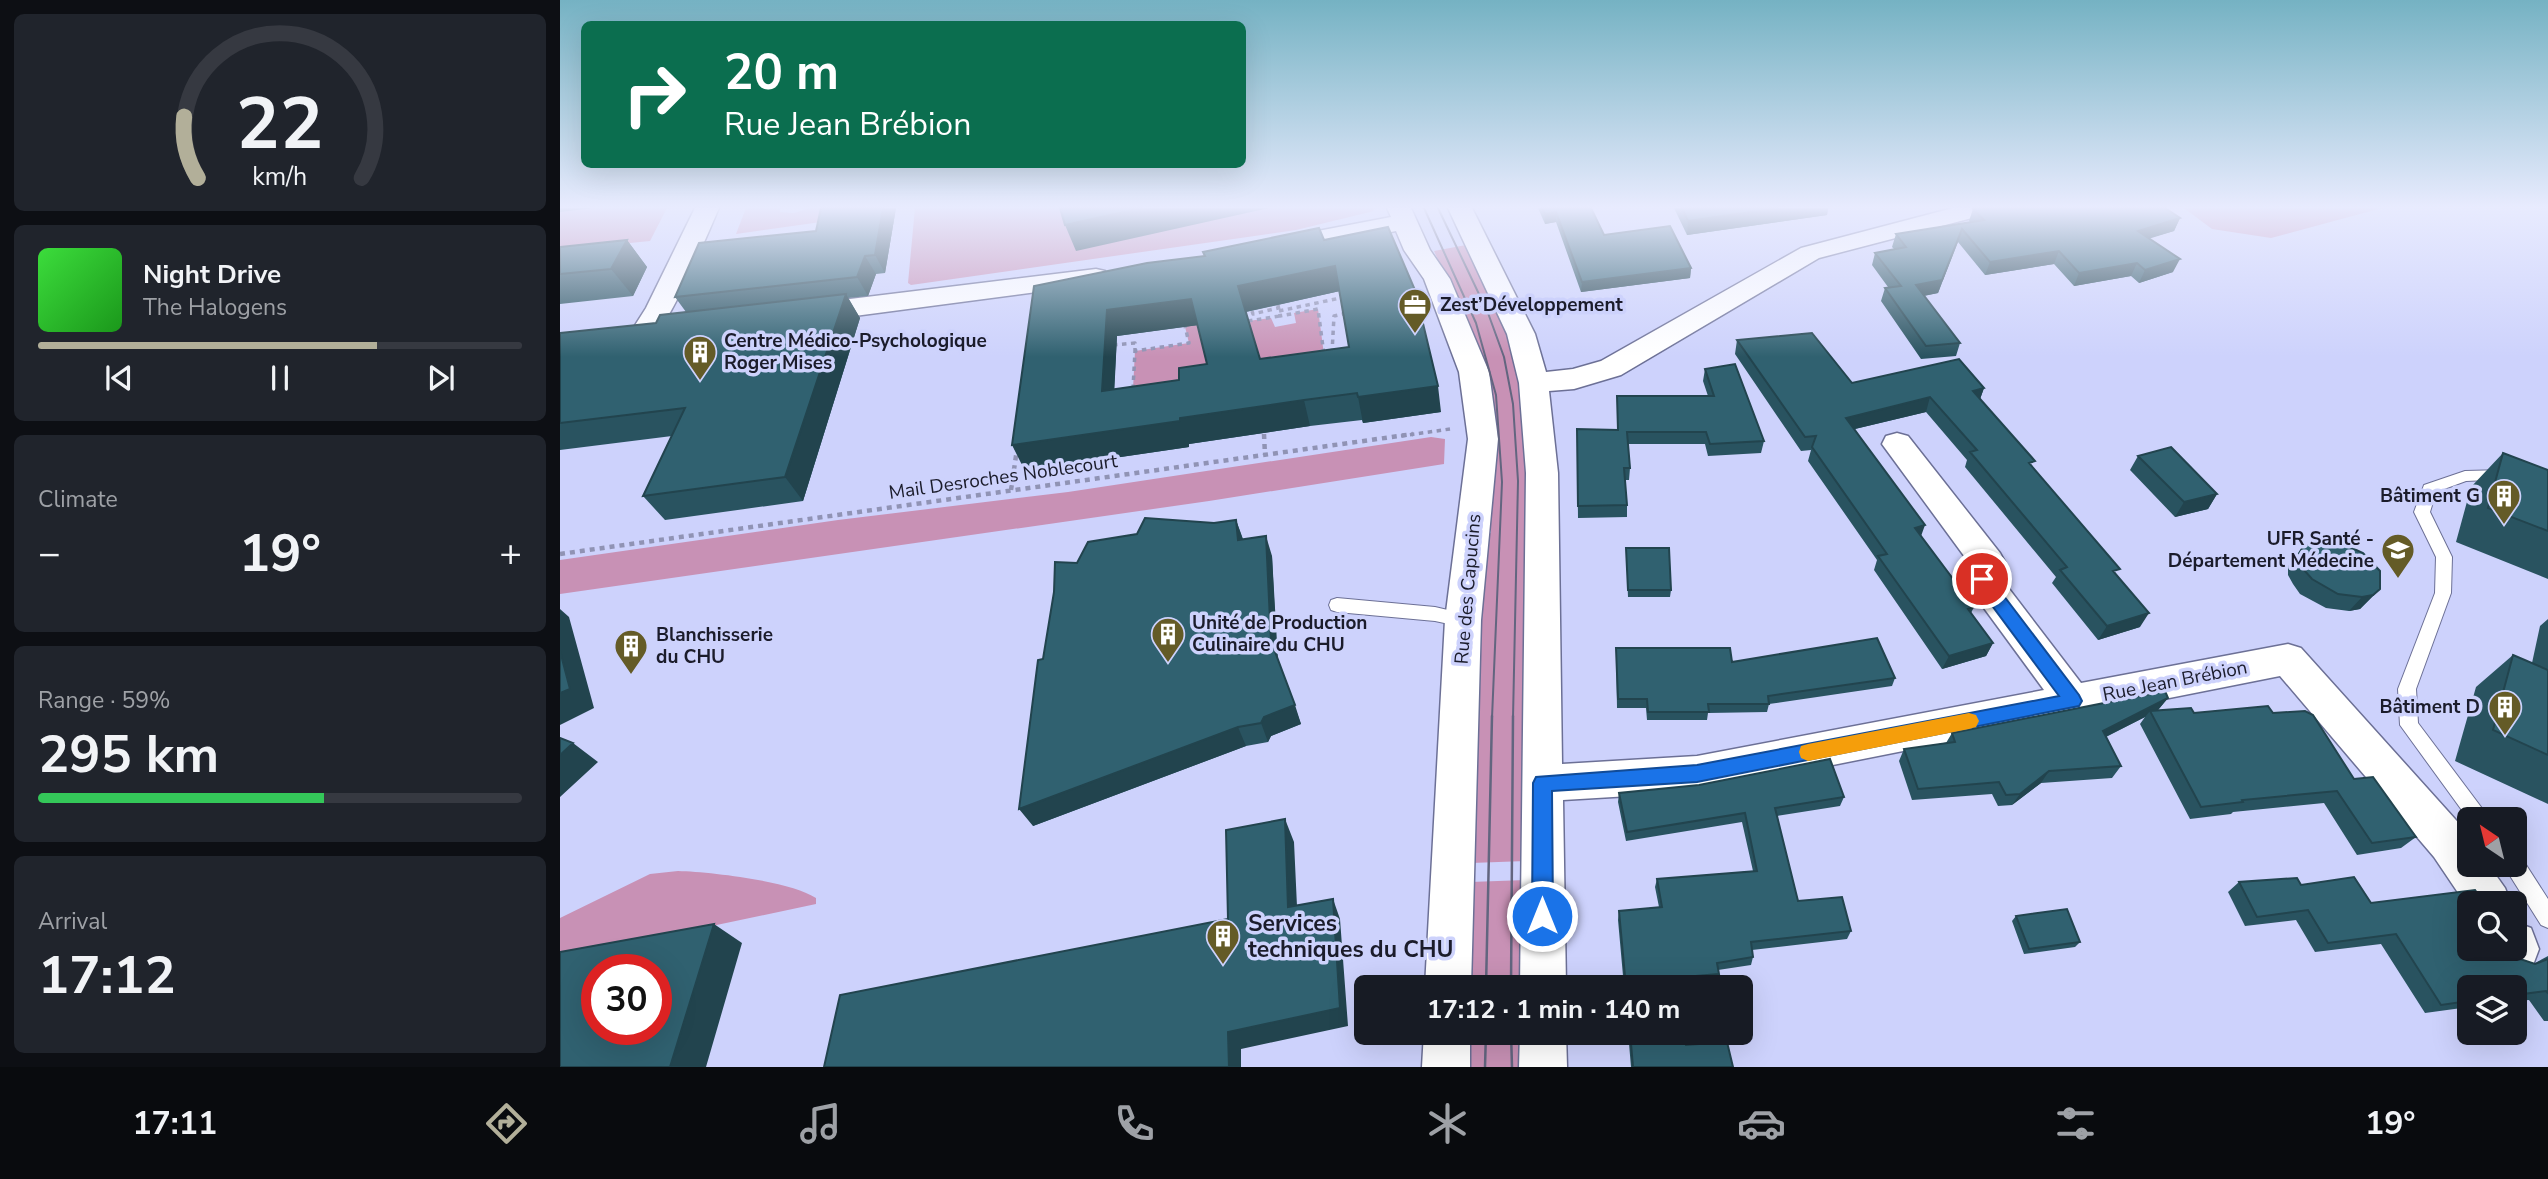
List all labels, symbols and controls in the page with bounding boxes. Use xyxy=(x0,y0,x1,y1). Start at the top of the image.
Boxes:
text: 20 m xyxy=(724,39,839,106)
icon: right xyxy=(609,49,700,140)
text: 22 xyxy=(236,75,324,175)
text: Rue Jean Brébion xyxy=(724,103,971,146)
text: km/h xyxy=(252,160,308,194)
text: Night Drive xyxy=(143,257,281,292)
office icon: Zest’Développement xyxy=(1396,286,1434,335)
text: The Halogens xyxy=(143,292,287,323)
place label: Zest’Développement xyxy=(1440,292,1624,318)
place label: Centre Médico-Psychologique Roger Mises xyxy=(724,328,987,376)
building icon: Centre Médico-Psychologique Roger Mises xyxy=(681,333,719,382)
icon: previous xyxy=(100,359,138,397)
icon: pause xyxy=(261,359,299,397)
icon: next xyxy=(422,359,460,397)
street label: Mail Desroches Noblecourt xyxy=(887,448,1119,506)
building icon: Bâtiment G xyxy=(2485,477,2523,526)
place label: Bâtiment G xyxy=(2380,483,2480,509)
text: Climate xyxy=(38,484,118,515)
street label: Rue des Capucins xyxy=(1448,513,1488,665)
text: 19° xyxy=(239,518,321,589)
place label: UFR Santé - Département Médecine xyxy=(2168,526,2374,574)
text: − xyxy=(38,528,61,579)
text: + xyxy=(499,528,522,579)
school or university icon: UFR Santé - Département Médecine xyxy=(2379,531,2417,580)
pin xyxy=(1952,549,2012,609)
icon: arrive xyxy=(1963,560,2001,598)
place label: Unité de Production Culinaire du CHU xyxy=(1192,610,1368,658)
building icon: Unité de Production Culinaire du CHU xyxy=(1149,615,1187,664)
place label: Blanchisserie du CHU xyxy=(656,622,773,670)
building icon: Blanchisserie du CHU xyxy=(612,627,650,676)
street label: Rue Jean Brébion xyxy=(2100,654,2250,708)
text: Range · 59% xyxy=(38,685,170,716)
building icon: Bâtiment D xyxy=(2486,688,2524,737)
place label: Bâtiment D xyxy=(2379,694,2480,720)
text: 295 km xyxy=(38,719,219,790)
north arrow xyxy=(2457,807,2527,877)
map controls xyxy=(2457,807,2527,1045)
position arrow xyxy=(1505,879,1579,953)
button: search xyxy=(2457,891,2527,961)
text: Arrival xyxy=(38,906,107,937)
place label: Services techniques du CHU xyxy=(1248,908,1454,965)
building icon: Services techniques du CHU xyxy=(1204,917,1242,966)
text: 17:12 xyxy=(38,940,176,1011)
speed limit sign: 30 xyxy=(581,954,672,1045)
button: layers xyxy=(2457,975,2527,1045)
text: 17:12 · 1 min · 140 m xyxy=(1427,992,1680,1027)
icon: directions xyxy=(482,1099,531,1148)
icon: music xyxy=(796,1099,845,1148)
icon: phone xyxy=(1110,1099,1159,1148)
icon: climate xyxy=(1423,1099,1472,1148)
icon: car xyxy=(1737,1099,1786,1148)
icon: filters xyxy=(2051,1099,2100,1148)
text: 17:11 xyxy=(132,1102,217,1145)
text: 19° xyxy=(2365,1102,2415,1145)

